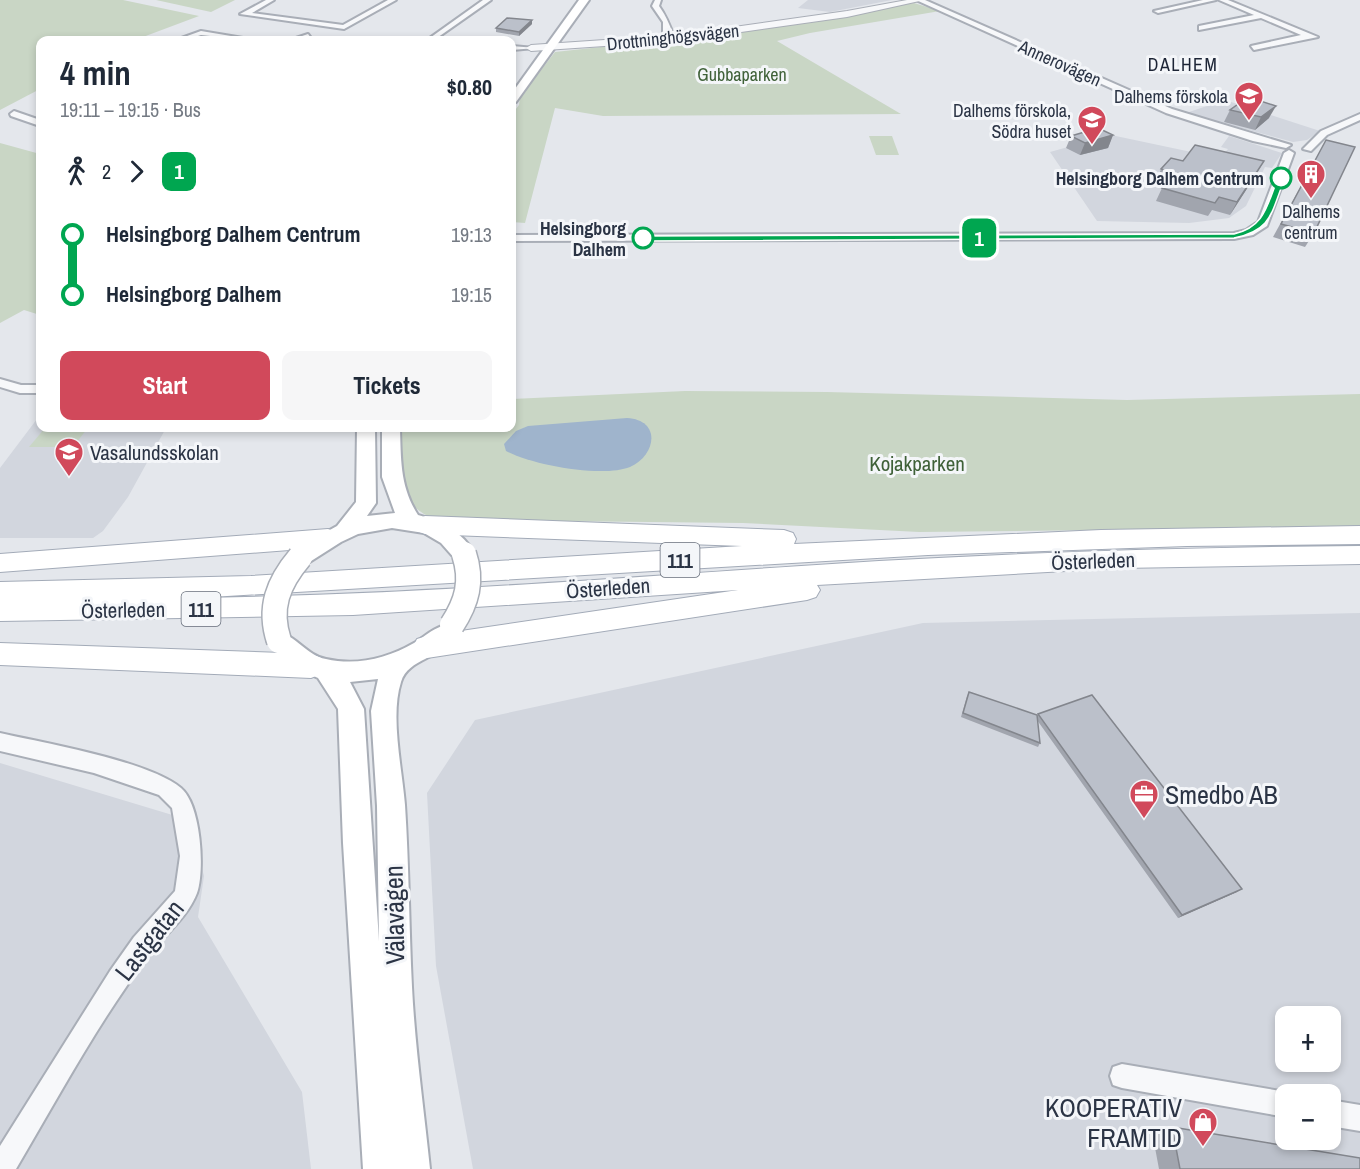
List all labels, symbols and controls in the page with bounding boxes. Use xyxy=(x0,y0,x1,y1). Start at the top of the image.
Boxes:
street label: Drottninghögsvägen xyxy=(606,18,740,56)
street label: Annerovägen xyxy=(1014,33,1105,92)
text: 4 min xyxy=(60,51,131,95)
district label: DALHEM xyxy=(1148,52,1218,77)
park label: Gubbaparken xyxy=(697,62,787,87)
text: $0.80 xyxy=(447,72,492,102)
school or university icon: Dalhems förskola xyxy=(1233,80,1265,122)
place label: Dalhems förskola xyxy=(1114,84,1228,109)
text: 19:11 – 19:15 · Bus xyxy=(60,96,201,123)
place label: Dalhems förskola, Södra huset xyxy=(953,98,1071,144)
school or university icon: Dalhems förskola, Södra huset xyxy=(1076,104,1108,146)
icon: walk xyxy=(60,155,93,188)
icon: forward xyxy=(120,155,153,188)
text: 1 xyxy=(174,157,184,186)
text: 2 xyxy=(102,158,111,185)
building icon: Dalhems centrum xyxy=(1295,158,1327,200)
place label: Helsingborg Dalhem Centrum xyxy=(1056,166,1264,191)
marker: Helsingborg Dalhem Centrum xyxy=(1270,167,1292,189)
place label: Dalhems centrum xyxy=(1282,199,1340,245)
place label: Helsingborg Dalhem xyxy=(540,216,626,262)
line badge: 1 xyxy=(960,218,998,258)
text: Helsingborg Dalhem Centrum xyxy=(106,219,361,249)
text: 19:13 xyxy=(451,221,492,248)
text: 1 xyxy=(974,224,984,253)
marker: Helsingborg Dalhem xyxy=(632,227,654,249)
text: Helsingborg Dalhem xyxy=(106,279,281,309)
text: 19:15 xyxy=(451,281,492,308)
button: Start xyxy=(60,351,270,420)
button: Tickets xyxy=(282,351,492,420)
school or university icon: Vasalundsskolan xyxy=(53,436,85,478)
place label: Vasalundsskolan xyxy=(90,438,219,467)
park label: Kojakparken xyxy=(869,449,965,478)
road number: 111 xyxy=(660,543,700,577)
street label: Österleden xyxy=(1050,545,1136,577)
street label: Österleden xyxy=(565,571,651,605)
road number: 111 xyxy=(182,592,220,626)
street label: Österleden xyxy=(81,595,165,625)
place label: Smedbo AB xyxy=(1165,777,1278,812)
office icon: Smedbo AB xyxy=(1128,778,1160,820)
street label: Välavägen xyxy=(376,865,412,965)
street label: Lastgatan xyxy=(106,892,192,988)
map controls xyxy=(1275,1006,1341,1150)
button: + xyxy=(1275,1006,1341,1072)
button: − xyxy=(1275,1084,1341,1150)
place label: KOOPERATIV FRAMTID xyxy=(1045,1090,1183,1155)
shop icon: KOOPERATIV FRAMTID xyxy=(1187,1106,1219,1148)

